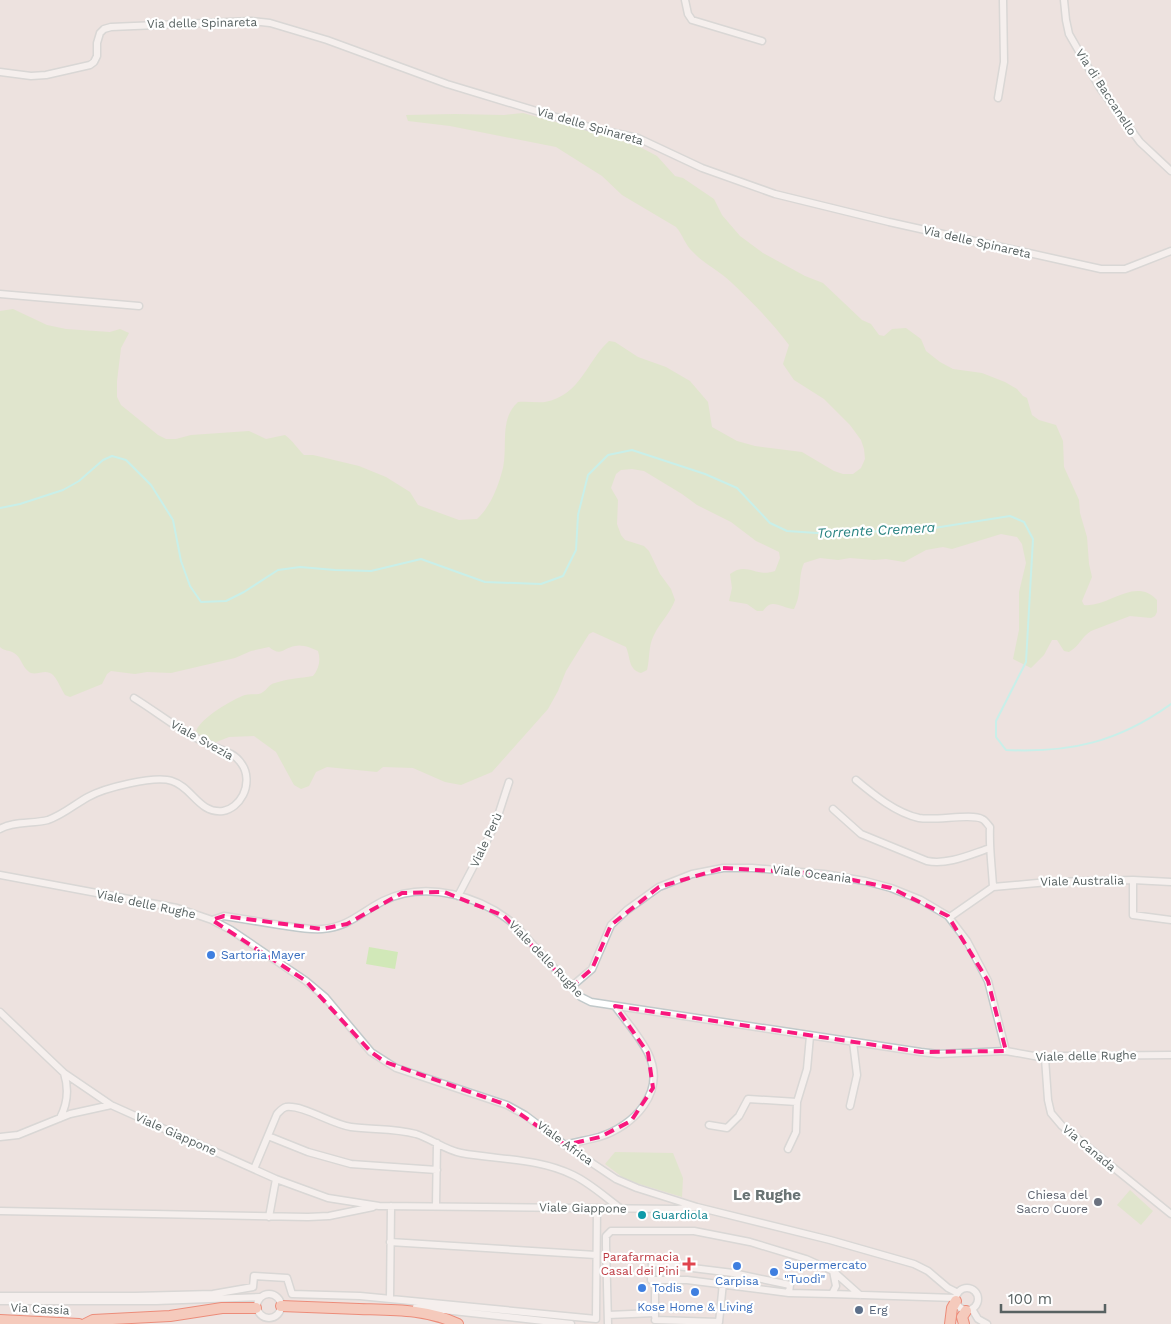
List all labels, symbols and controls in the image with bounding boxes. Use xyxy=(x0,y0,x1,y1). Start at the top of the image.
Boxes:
street label: Via delle Spinareta xyxy=(147,15,257,31)
street label: Via di Baccanello xyxy=(1073,46,1139,138)
street label: Via delle Spinareta xyxy=(535,104,645,148)
street label: Via delle Spinareta xyxy=(922,223,1032,261)
water label: Torrente Cremera xyxy=(817,519,936,541)
street label: Viale Svezia xyxy=(168,717,236,763)
street label: Viale Perù xyxy=(467,810,505,870)
street label: Viale Oceania xyxy=(772,862,852,886)
street label: Viale Australia xyxy=(1040,873,1124,889)
street label: Viale delle Rughe xyxy=(95,887,197,921)
street label: Viale delle Rughe xyxy=(506,918,586,1000)
place label: Sartoria Mayer xyxy=(221,948,306,962)
marker: Sartoria Mayer xyxy=(205,949,217,961)
street label: Viale delle Rughe xyxy=(1035,1048,1137,1064)
street label: Viale Giappone xyxy=(133,1110,219,1158)
street label: Viale Africa xyxy=(534,1118,596,1168)
street label: Via Canada xyxy=(1060,1122,1119,1174)
district label: Le Rughe xyxy=(733,1186,801,1204)
place label: Chiesa del Sacro Cuore xyxy=(1016,1188,1088,1216)
marker: Chiesa del Sacro Cuore xyxy=(1092,1196,1104,1208)
street label: Viale Giappone xyxy=(539,1200,627,1216)
place label: Guardiola xyxy=(652,1208,708,1222)
marker: Guardiola xyxy=(636,1209,648,1221)
place label: Parafarmacia Casal dei Pini xyxy=(601,1250,679,1278)
marker: Parafarmacia Casal dei Pini xyxy=(683,1258,695,1270)
place label: Supermercato "Tuodì" xyxy=(784,1258,867,1286)
marker: Carpisa xyxy=(731,1260,743,1272)
marker: Supermercato "Tuodì" xyxy=(768,1266,780,1278)
place label: Carpisa xyxy=(715,1274,759,1288)
place label: Todis xyxy=(652,1281,682,1295)
marker: Todis xyxy=(636,1282,648,1294)
scale bar xyxy=(1001,1282,1105,1314)
marker: Kose Home & Living xyxy=(689,1286,701,1298)
text: 100 m xyxy=(1008,1290,1052,1308)
street label: Via Cassia xyxy=(10,1300,70,1318)
place label: Kose Home & Living xyxy=(637,1300,753,1314)
place label: Erg xyxy=(869,1303,888,1317)
marker: Erg xyxy=(853,1304,865,1316)

